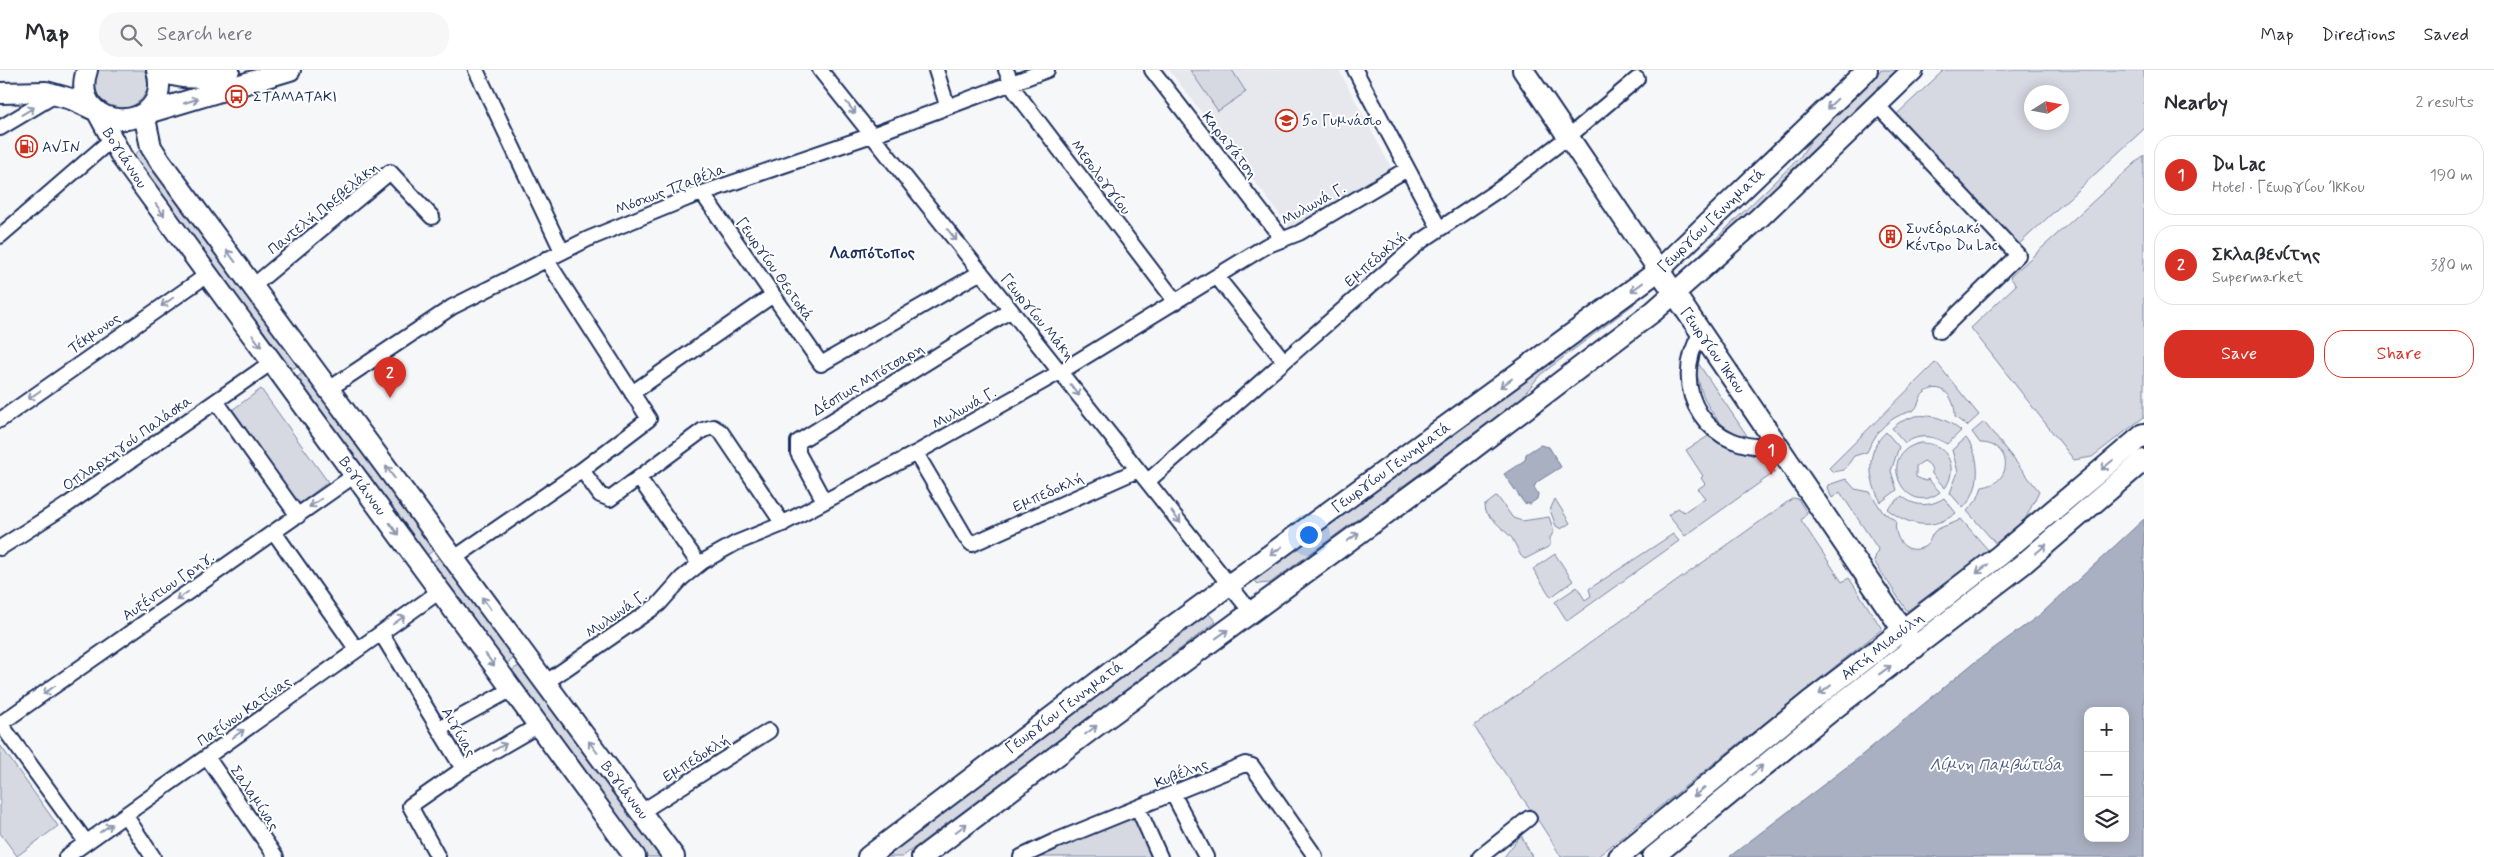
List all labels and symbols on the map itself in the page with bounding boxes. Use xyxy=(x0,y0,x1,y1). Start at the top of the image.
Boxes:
bus stop icon: ΣΤΑΜΑΤΑΚΙ xyxy=(225,84,249,108)
north arrow xyxy=(2024,85,2069,130)
place label: ΣΤΑΜΑΤΑΚΙ xyxy=(253,87,337,107)
one-way arrow xyxy=(182,96,198,105)
one-way arrow xyxy=(1826,98,1838,110)
one-way arrow xyxy=(845,101,856,114)
one-way arrow xyxy=(21,105,35,115)
street label: Καραγάτση xyxy=(1197,108,1262,183)
school or university icon: 5ο Γυμνάσιο xyxy=(1274,108,1298,132)
place label: 5ο Γυμνάσιο xyxy=(1302,111,1382,131)
street label: Βογιάννου xyxy=(97,124,151,193)
fuel station icon: AVIN xyxy=(14,135,38,159)
street label: Μεσολογγίου xyxy=(1065,136,1135,219)
place label: AVIN xyxy=(42,138,80,158)
street label: Παντελή Πρεβελάκη xyxy=(264,158,383,260)
street label: Μόσχως Τζαβέλα xyxy=(612,160,729,220)
street label: Γεωργίου Γεννηματά xyxy=(1653,164,1770,277)
street label: Μυλωνά Γ. xyxy=(1278,179,1349,231)
one-way arrow xyxy=(155,203,166,216)
street label: Γεωργίου Θεοτοκά xyxy=(731,214,818,326)
place label: Συνεδριακό Κέντρο Du Lac xyxy=(1906,219,1998,256)
building icon: Συνεδριακό Κέντρο Du Lac xyxy=(1878,225,1902,249)
street label: Εμπεδοκλή xyxy=(1341,227,1411,292)
one-way arrow xyxy=(946,228,957,241)
district label: Λασπότοπος xyxy=(829,243,915,264)
one-way arrow xyxy=(226,249,236,263)
street label: Γεωργίου Μάκη xyxy=(996,270,1079,366)
one-way arrow xyxy=(1630,282,1644,292)
one-way arrow xyxy=(161,297,175,307)
street label: Γεωργίου Ίκκου xyxy=(1675,303,1750,398)
street label: Τέκμονος xyxy=(64,308,125,359)
one-way arrow xyxy=(251,334,262,347)
street label: Δέσπως Μπότσαρη xyxy=(809,339,928,421)
pin: 2 xyxy=(374,357,406,398)
one-way arrow xyxy=(1499,378,1513,388)
street label: Μυλωνά Γ. xyxy=(929,383,1000,435)
one-way arrow xyxy=(1069,383,1080,396)
one-way arrow xyxy=(27,390,41,400)
street label: Οπλαρχηγού Παλάσκα xyxy=(59,391,197,496)
street label: Γεωργίου Γεννηματά xyxy=(1328,418,1456,518)
pin: 1 xyxy=(1755,434,1787,475)
street label: Βογιάννου xyxy=(334,453,391,520)
one-way arrow xyxy=(2100,460,2113,471)
one-way arrow xyxy=(384,466,395,479)
street label: Εμπεδοκλή xyxy=(1010,468,1087,517)
one-way arrow xyxy=(308,498,322,508)
one-way arrow xyxy=(1171,510,1181,524)
one-way arrow xyxy=(389,522,399,536)
your location xyxy=(1296,522,1322,548)
one-way arrow xyxy=(1346,532,1360,542)
one-way arrow xyxy=(2035,543,2048,554)
one-way arrow xyxy=(1269,546,1283,556)
street label: Αυξέντιου Γρηγ. xyxy=(119,548,219,626)
one-way arrow xyxy=(1976,564,1989,575)
street label: Μυλωνά Γ. xyxy=(582,586,651,643)
one-way arrow xyxy=(175,591,189,601)
one-way arrow xyxy=(481,596,491,610)
street label: Ακτή Μιαούλη xyxy=(1837,608,1928,685)
one-way arrow xyxy=(392,615,406,625)
one-way arrow xyxy=(1215,628,1228,639)
one-way arrow xyxy=(485,653,496,666)
street label: Γεωργίου Γεννηματά xyxy=(1002,657,1128,759)
one-way arrow xyxy=(1878,664,1891,675)
street label: Παξίνου Κατίνας xyxy=(194,672,296,752)
one-way arrow xyxy=(1819,684,1832,695)
one-way arrow xyxy=(42,685,56,695)
street label: Αιγίνας xyxy=(436,704,481,761)
one-way arrow xyxy=(1084,725,1098,735)
one-way arrow xyxy=(231,729,245,739)
street label: Εμπεδοκλή xyxy=(659,730,734,787)
one-way arrow xyxy=(588,740,598,754)
one-way arrow xyxy=(493,741,507,751)
street label: Κυβέλης xyxy=(1152,754,1211,794)
water label: Λίμνη Παμβώτιδα xyxy=(1930,755,2062,776)
street label: Βογιάννου xyxy=(596,757,653,824)
street label: Σαλαμίνας xyxy=(225,762,284,835)
one-way arrow xyxy=(1751,764,1764,775)
one-way arrow xyxy=(1692,786,1705,797)
one-way arrow xyxy=(99,823,113,833)
one-way arrow xyxy=(954,823,968,833)

